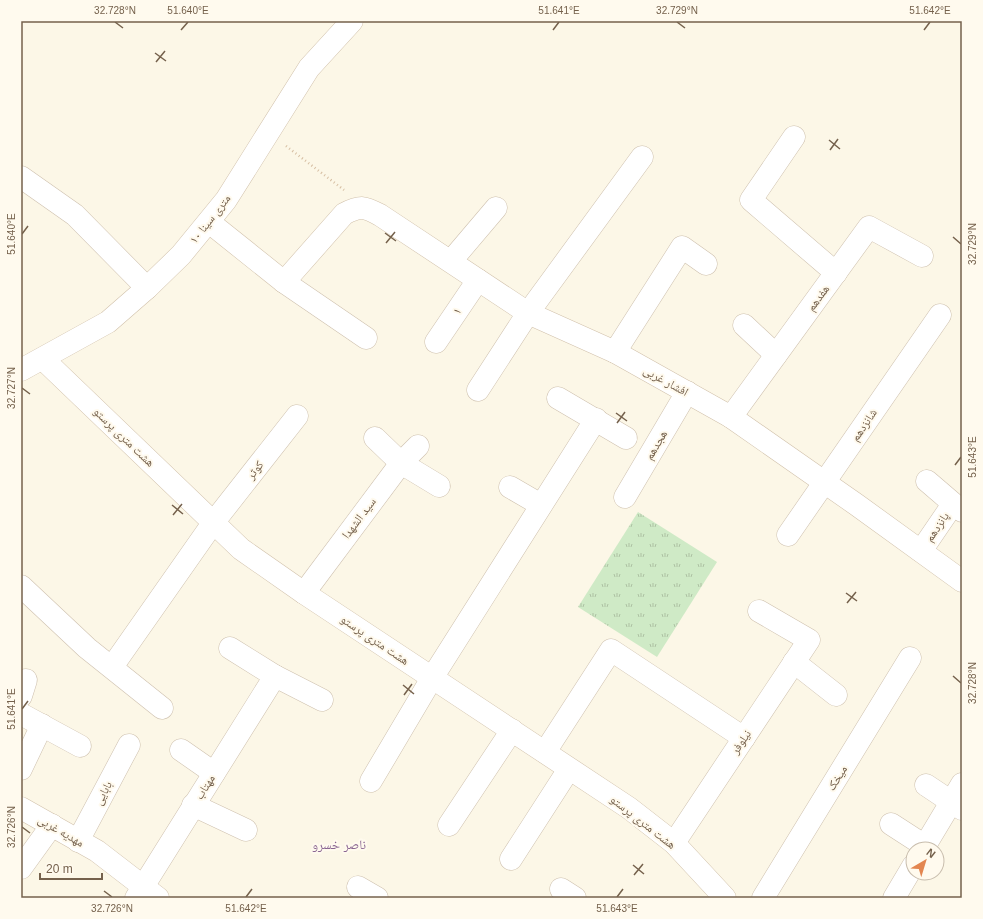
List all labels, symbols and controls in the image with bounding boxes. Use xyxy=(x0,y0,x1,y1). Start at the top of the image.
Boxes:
text: 32.728°N xyxy=(94,5,136,16)
text: 51.640°E xyxy=(167,5,209,16)
text: 51.641°E xyxy=(538,5,580,16)
text: 32.729°N xyxy=(656,5,698,16)
text: 51.642°E xyxy=(909,5,951,16)
street label: ۱۰ متری سینا xyxy=(187,192,234,246)
text: 51.640°E xyxy=(6,213,17,255)
text: 32.729°N xyxy=(967,223,978,265)
street label: هفدهم xyxy=(804,282,833,314)
street label: ۱ xyxy=(450,305,464,317)
street label: افشار غربی xyxy=(641,363,691,399)
text: 32.727°N xyxy=(6,367,17,409)
street label: هشت متری پرستو xyxy=(91,404,157,470)
street label: شانزدهم xyxy=(848,406,881,445)
street label: هجدهم xyxy=(642,428,671,463)
text: 51.643°E xyxy=(967,436,978,478)
street label: کوثر xyxy=(243,458,267,483)
street label: سید الشهدا xyxy=(339,495,379,541)
street label: پانزدهم xyxy=(922,509,953,545)
street label: هشت متری پرستو xyxy=(338,612,412,668)
text: 32.728°N xyxy=(967,662,978,704)
text: 51.641°E xyxy=(6,688,17,730)
street label: نیلوفر xyxy=(727,727,754,758)
street label: میخک xyxy=(824,763,850,793)
street label: مهتاب xyxy=(192,772,218,802)
street label: بابایی xyxy=(91,779,115,808)
street label: هشت متری پرستو xyxy=(607,792,679,852)
text: 32.726°N xyxy=(6,806,17,848)
street label: مهدیه غربی xyxy=(35,812,87,850)
district label: ناصر خسرو xyxy=(312,837,366,853)
north arrow xyxy=(905,841,945,881)
text: N xyxy=(924,846,938,860)
scale bar xyxy=(40,855,102,881)
text: 20 m xyxy=(46,862,73,876)
text: 32.726°N xyxy=(91,903,133,914)
text: 51.642°E xyxy=(225,903,267,914)
text: 51.643°E xyxy=(596,903,638,914)

